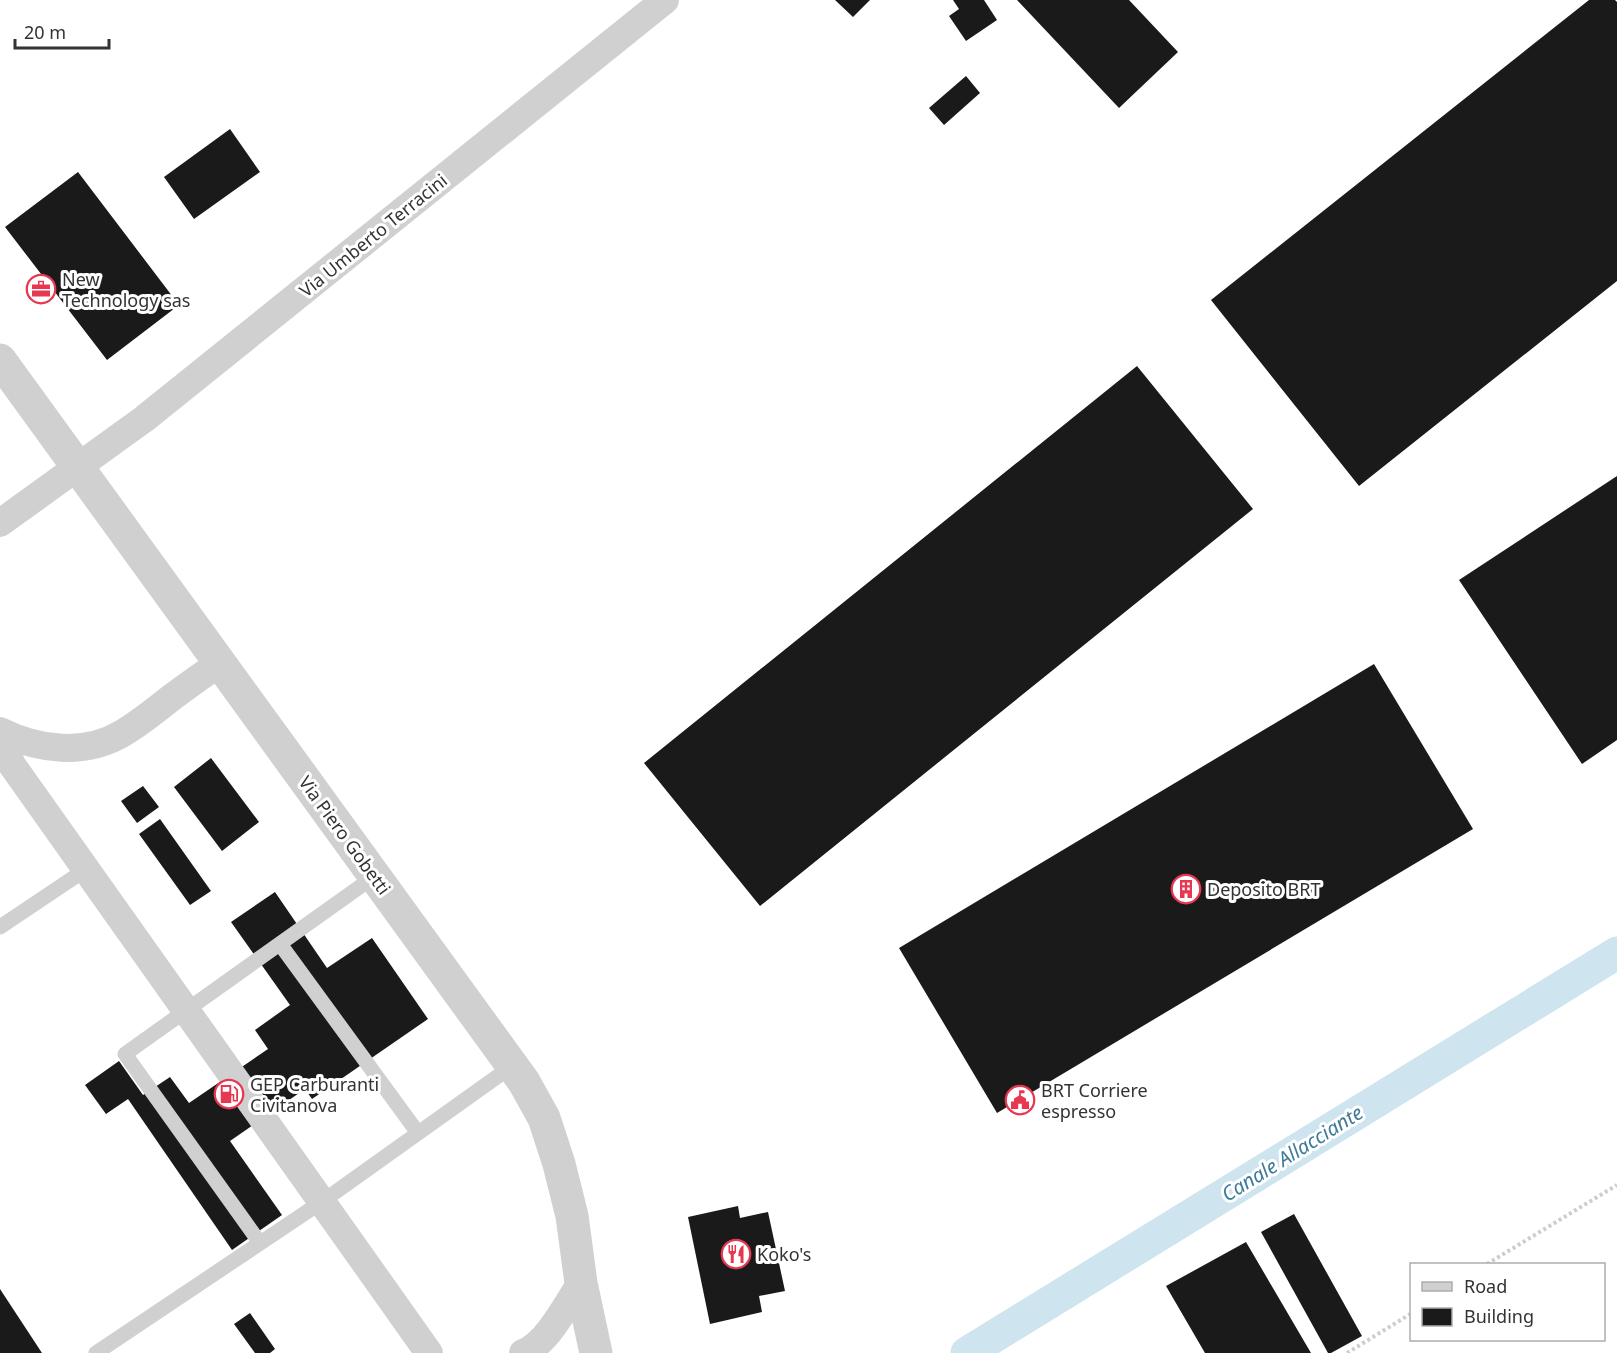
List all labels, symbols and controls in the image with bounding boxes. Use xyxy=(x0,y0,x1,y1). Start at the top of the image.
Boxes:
scale bar xyxy=(15,12,110,50)
text: 20 m xyxy=(24,20,66,44)
street label: Via Umberto Terracini xyxy=(294,168,452,302)
place label: New Technology sas xyxy=(62,267,190,312)
office icon: New Technology sas xyxy=(25,273,57,305)
street label: Via Piero Gobetti xyxy=(294,771,396,899)
building icon: Deposito BRT xyxy=(1170,873,1202,905)
place label: Deposito BRT xyxy=(1207,877,1321,901)
place label: GEP Carburanti Civitanova xyxy=(250,1072,379,1117)
fuel station icon: GEP Carburanti Civitanova xyxy=(213,1078,245,1110)
place label: BRT Corriere espresso xyxy=(1041,1078,1148,1123)
public building icon: BRT Corriere espresso xyxy=(1004,1084,1036,1116)
water label: Canale Allacciante xyxy=(1216,1099,1368,1207)
restaurant icon: Koko's xyxy=(720,1238,752,1270)
place label: Koko's xyxy=(757,1242,812,1266)
legend xyxy=(1410,1263,1605,1341)
text: Road xyxy=(1464,1274,1507,1298)
text: Building xyxy=(1464,1304,1534,1328)

